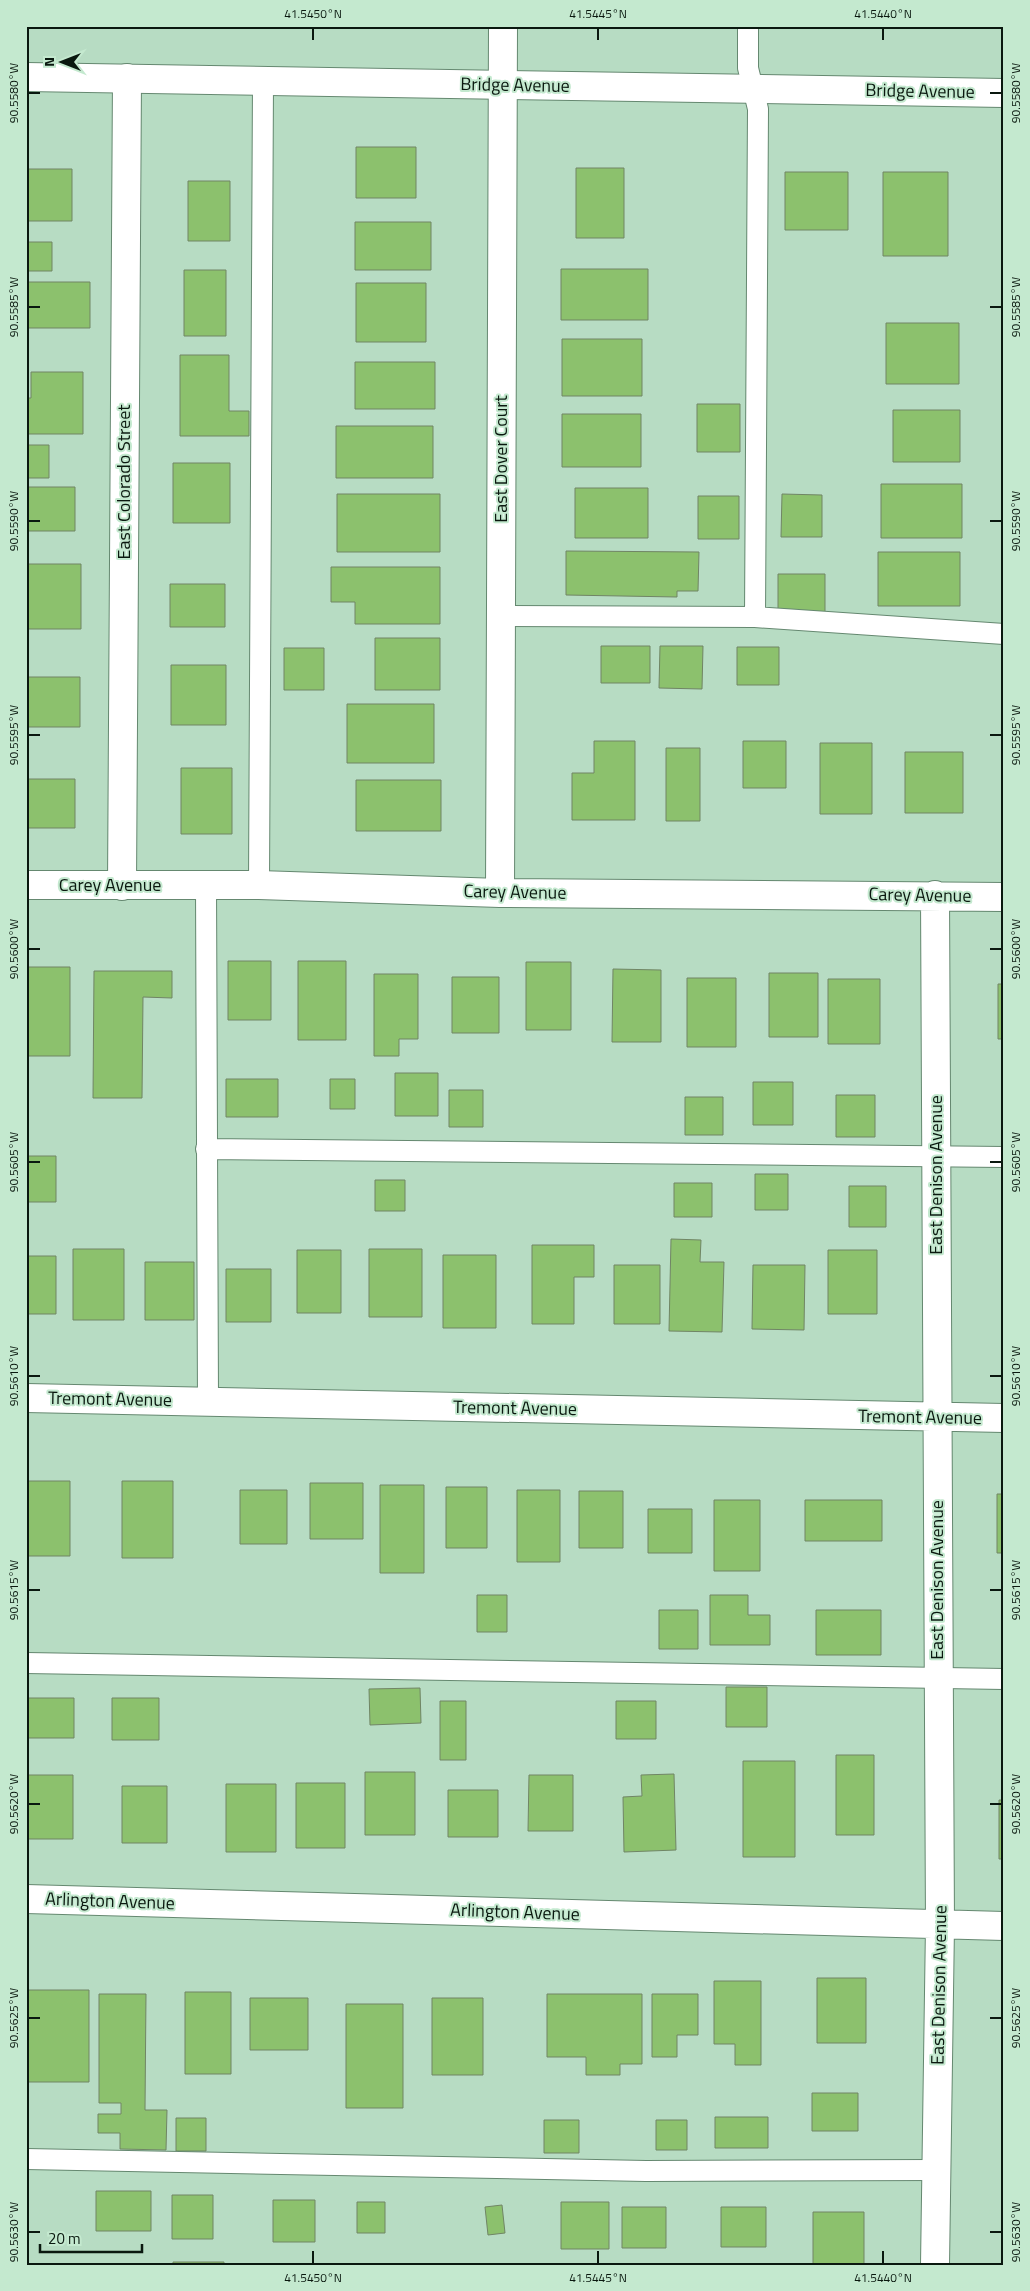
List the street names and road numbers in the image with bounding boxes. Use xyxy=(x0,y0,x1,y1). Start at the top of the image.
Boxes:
street label: Bridge Avenue xyxy=(460,70,570,99)
street label: Bridge Avenue xyxy=(865,76,975,105)
street label: East Dover Court xyxy=(487,395,514,523)
street label: East Colorado Street xyxy=(110,404,137,560)
street label: Carey Avenue xyxy=(59,871,161,898)
street label: Carey Avenue xyxy=(463,877,567,906)
street label: Carey Avenue xyxy=(868,880,972,909)
street label: East Denison Avenue xyxy=(922,1095,949,1255)
street label: Tremont Avenue xyxy=(48,1384,172,1413)
street label: Tremont Avenue xyxy=(453,1393,577,1422)
street label: Tremont Avenue xyxy=(858,1402,982,1431)
street label: East Denison Avenue xyxy=(923,1500,950,1660)
street label: Arlington Avenue xyxy=(45,1885,175,1916)
street label: Arlington Avenue xyxy=(450,1896,580,1927)
street label: East Denison Avenue xyxy=(924,1905,953,2065)

